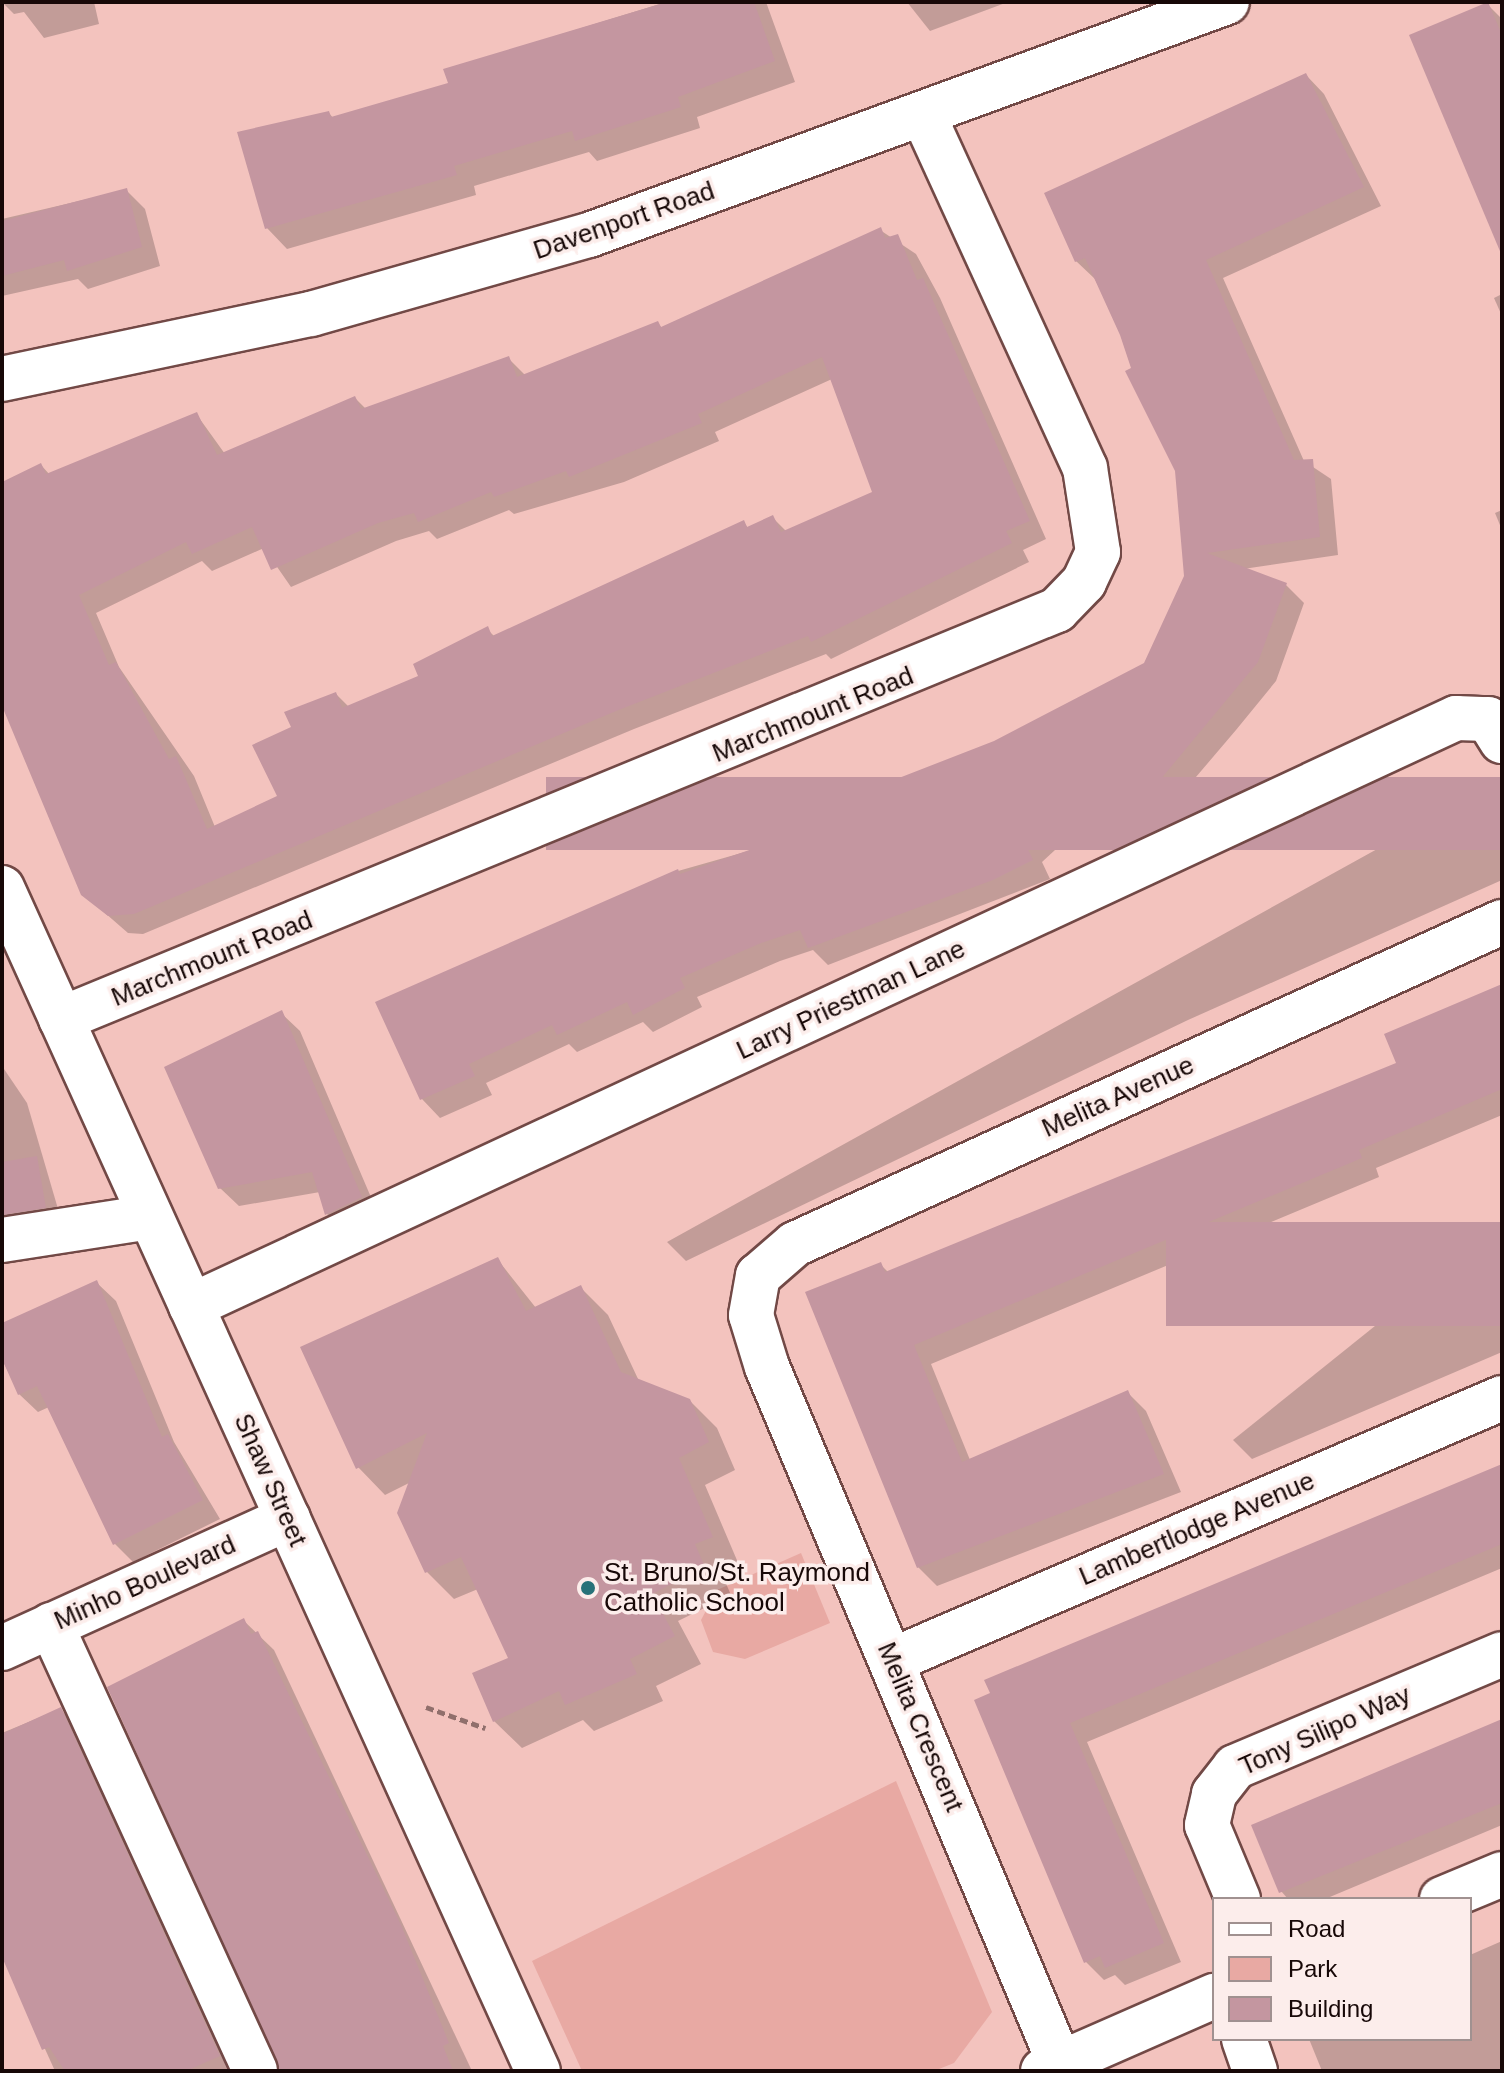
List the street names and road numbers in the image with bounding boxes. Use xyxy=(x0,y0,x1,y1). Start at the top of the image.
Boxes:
street label: Davenport Road xyxy=(529,175,719,267)
street label: Marchmount Road xyxy=(708,660,918,770)
street label: Marchmount Road xyxy=(107,904,317,1014)
street label: Larry Priestman Lane xyxy=(732,933,970,1067)
street label: Melita Avenue xyxy=(1037,1049,1199,1145)
street label: Shaw Street xyxy=(227,1409,313,1551)
street label: Lambertlodge Avenue xyxy=(1074,1465,1320,1593)
street label: Minho Boulevard xyxy=(50,1529,240,1637)
street label: Melita Crescent xyxy=(870,1638,970,1816)
street label: Tony Silipo Way xyxy=(1235,1679,1415,1783)

